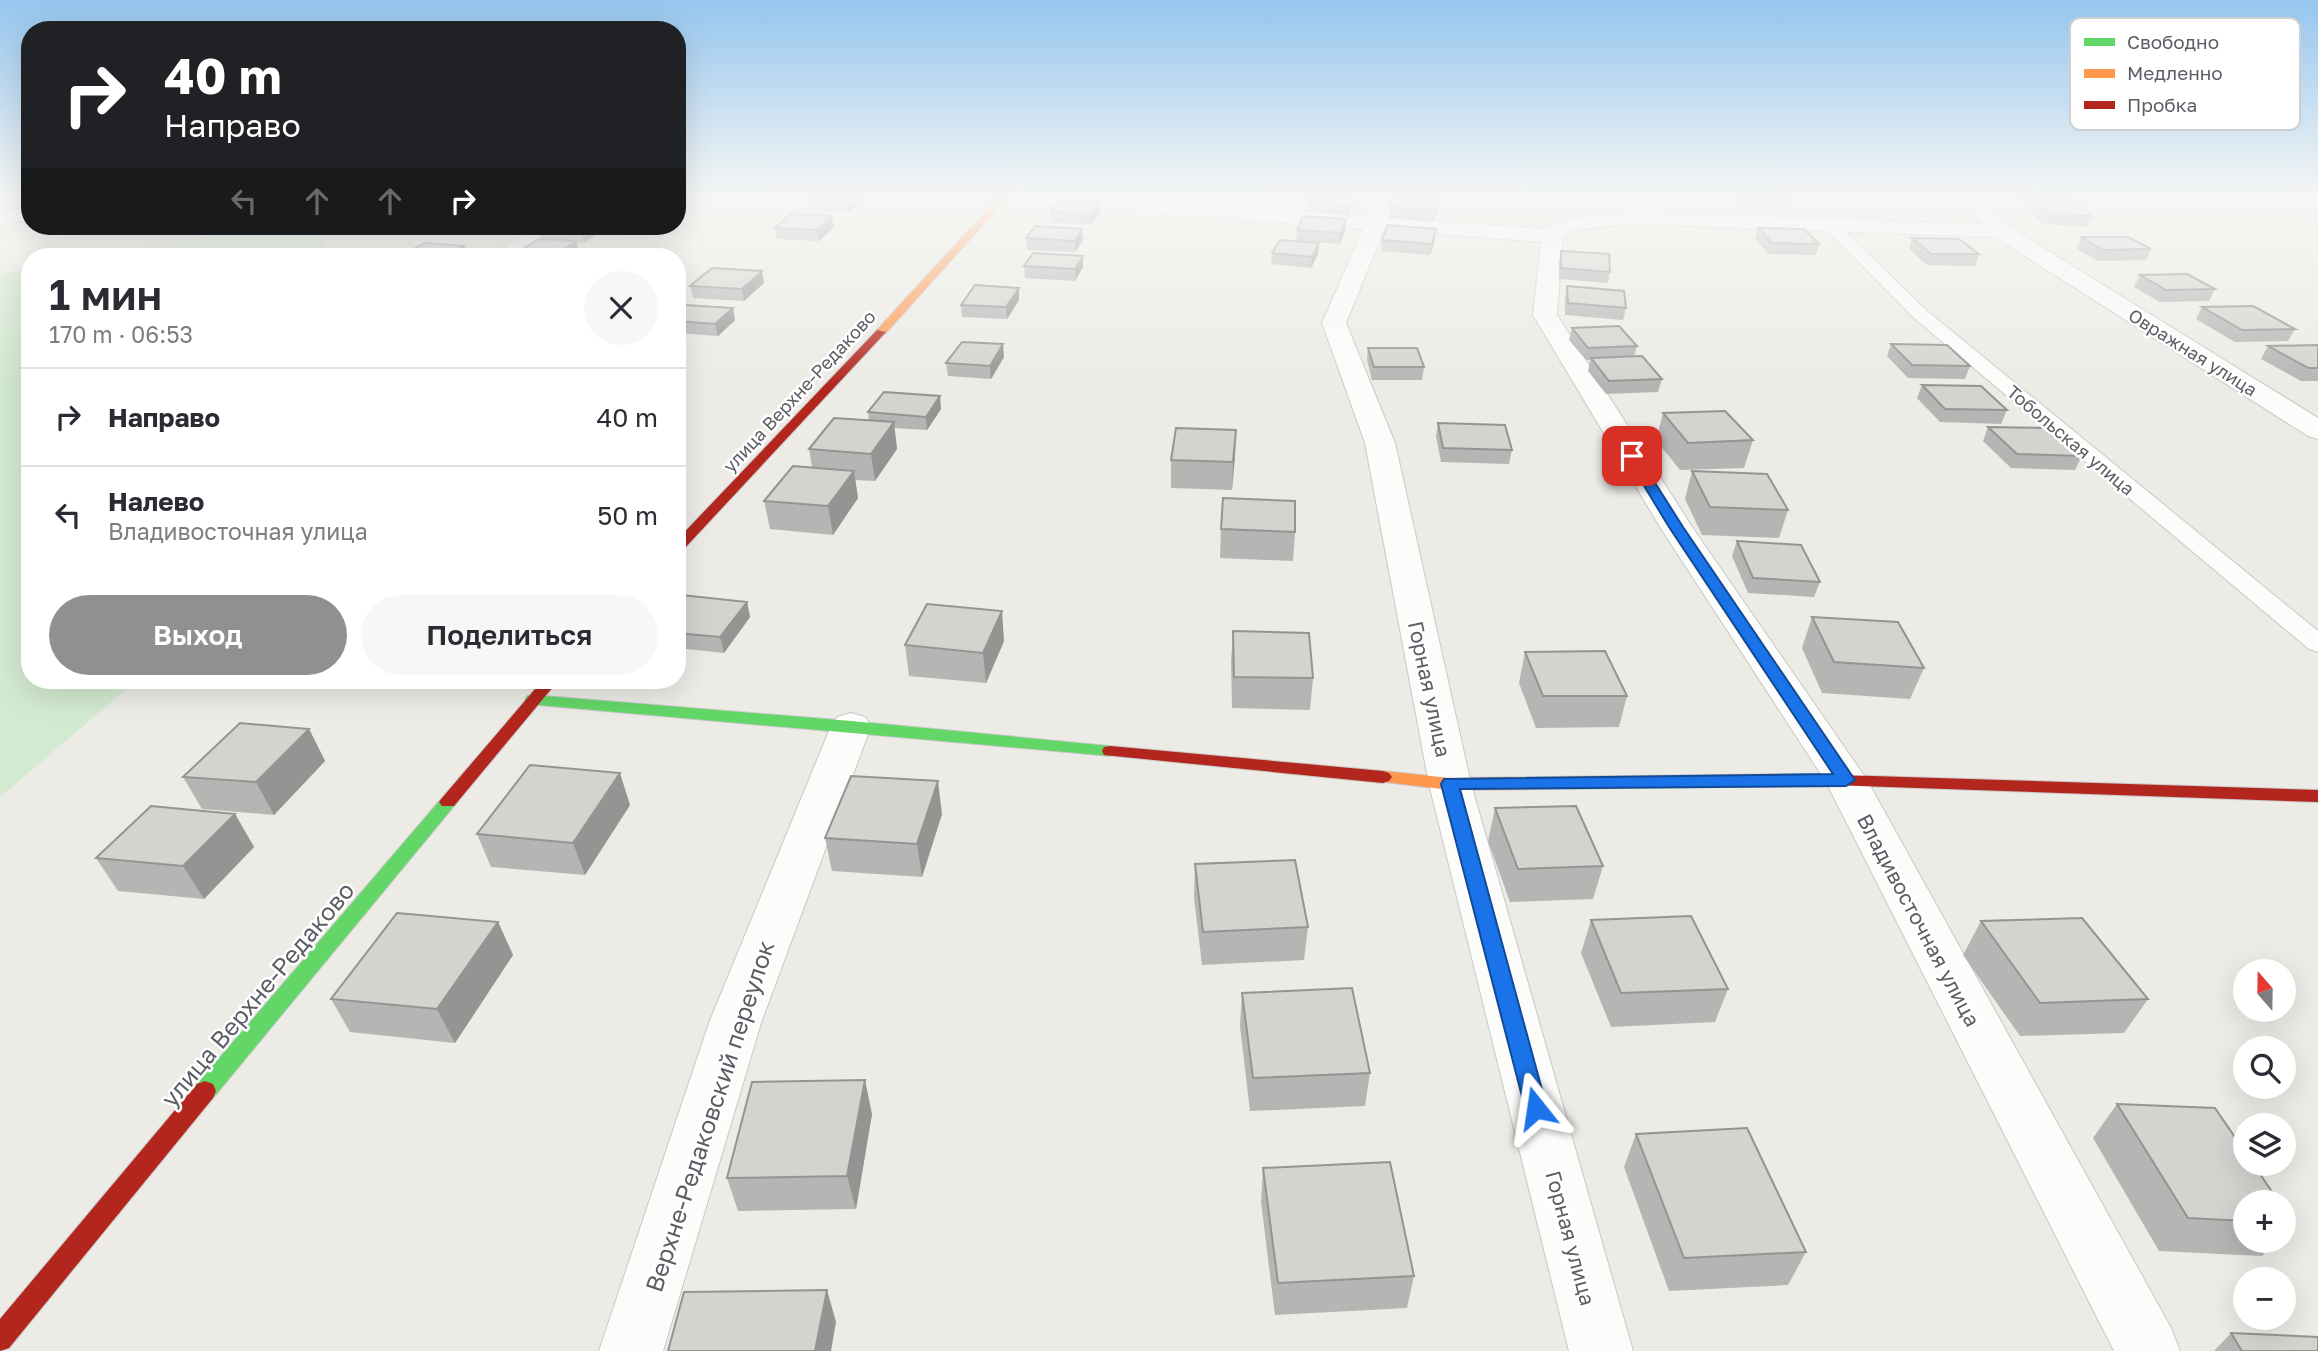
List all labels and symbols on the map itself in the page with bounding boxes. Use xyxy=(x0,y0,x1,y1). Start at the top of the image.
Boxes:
legend xyxy=(2070,18,2300,130)
text: Свободно xyxy=(2127,30,2219,53)
text: Медленно xyxy=(2127,61,2223,84)
text: Пробка xyxy=(2127,93,2197,116)
street label: Овражная улица xyxy=(2125,304,2261,400)
street label: улица Верхне-Редаково xyxy=(718,305,880,477)
street label: Тобольская улица xyxy=(2003,380,2139,500)
pin xyxy=(1602,426,1662,486)
street label: Горная улица xyxy=(1403,619,1457,759)
street label: Владивосточная улица xyxy=(1852,809,1986,1031)
street label: улица Верхне-Редаково xyxy=(154,876,360,1112)
street label: Верхне-Редаковский переулок xyxy=(638,936,780,1295)
north arrow xyxy=(2233,959,2296,1022)
position arrow xyxy=(1499,1071,1573,1145)
street label: Горная улица xyxy=(1541,1168,1601,1308)

